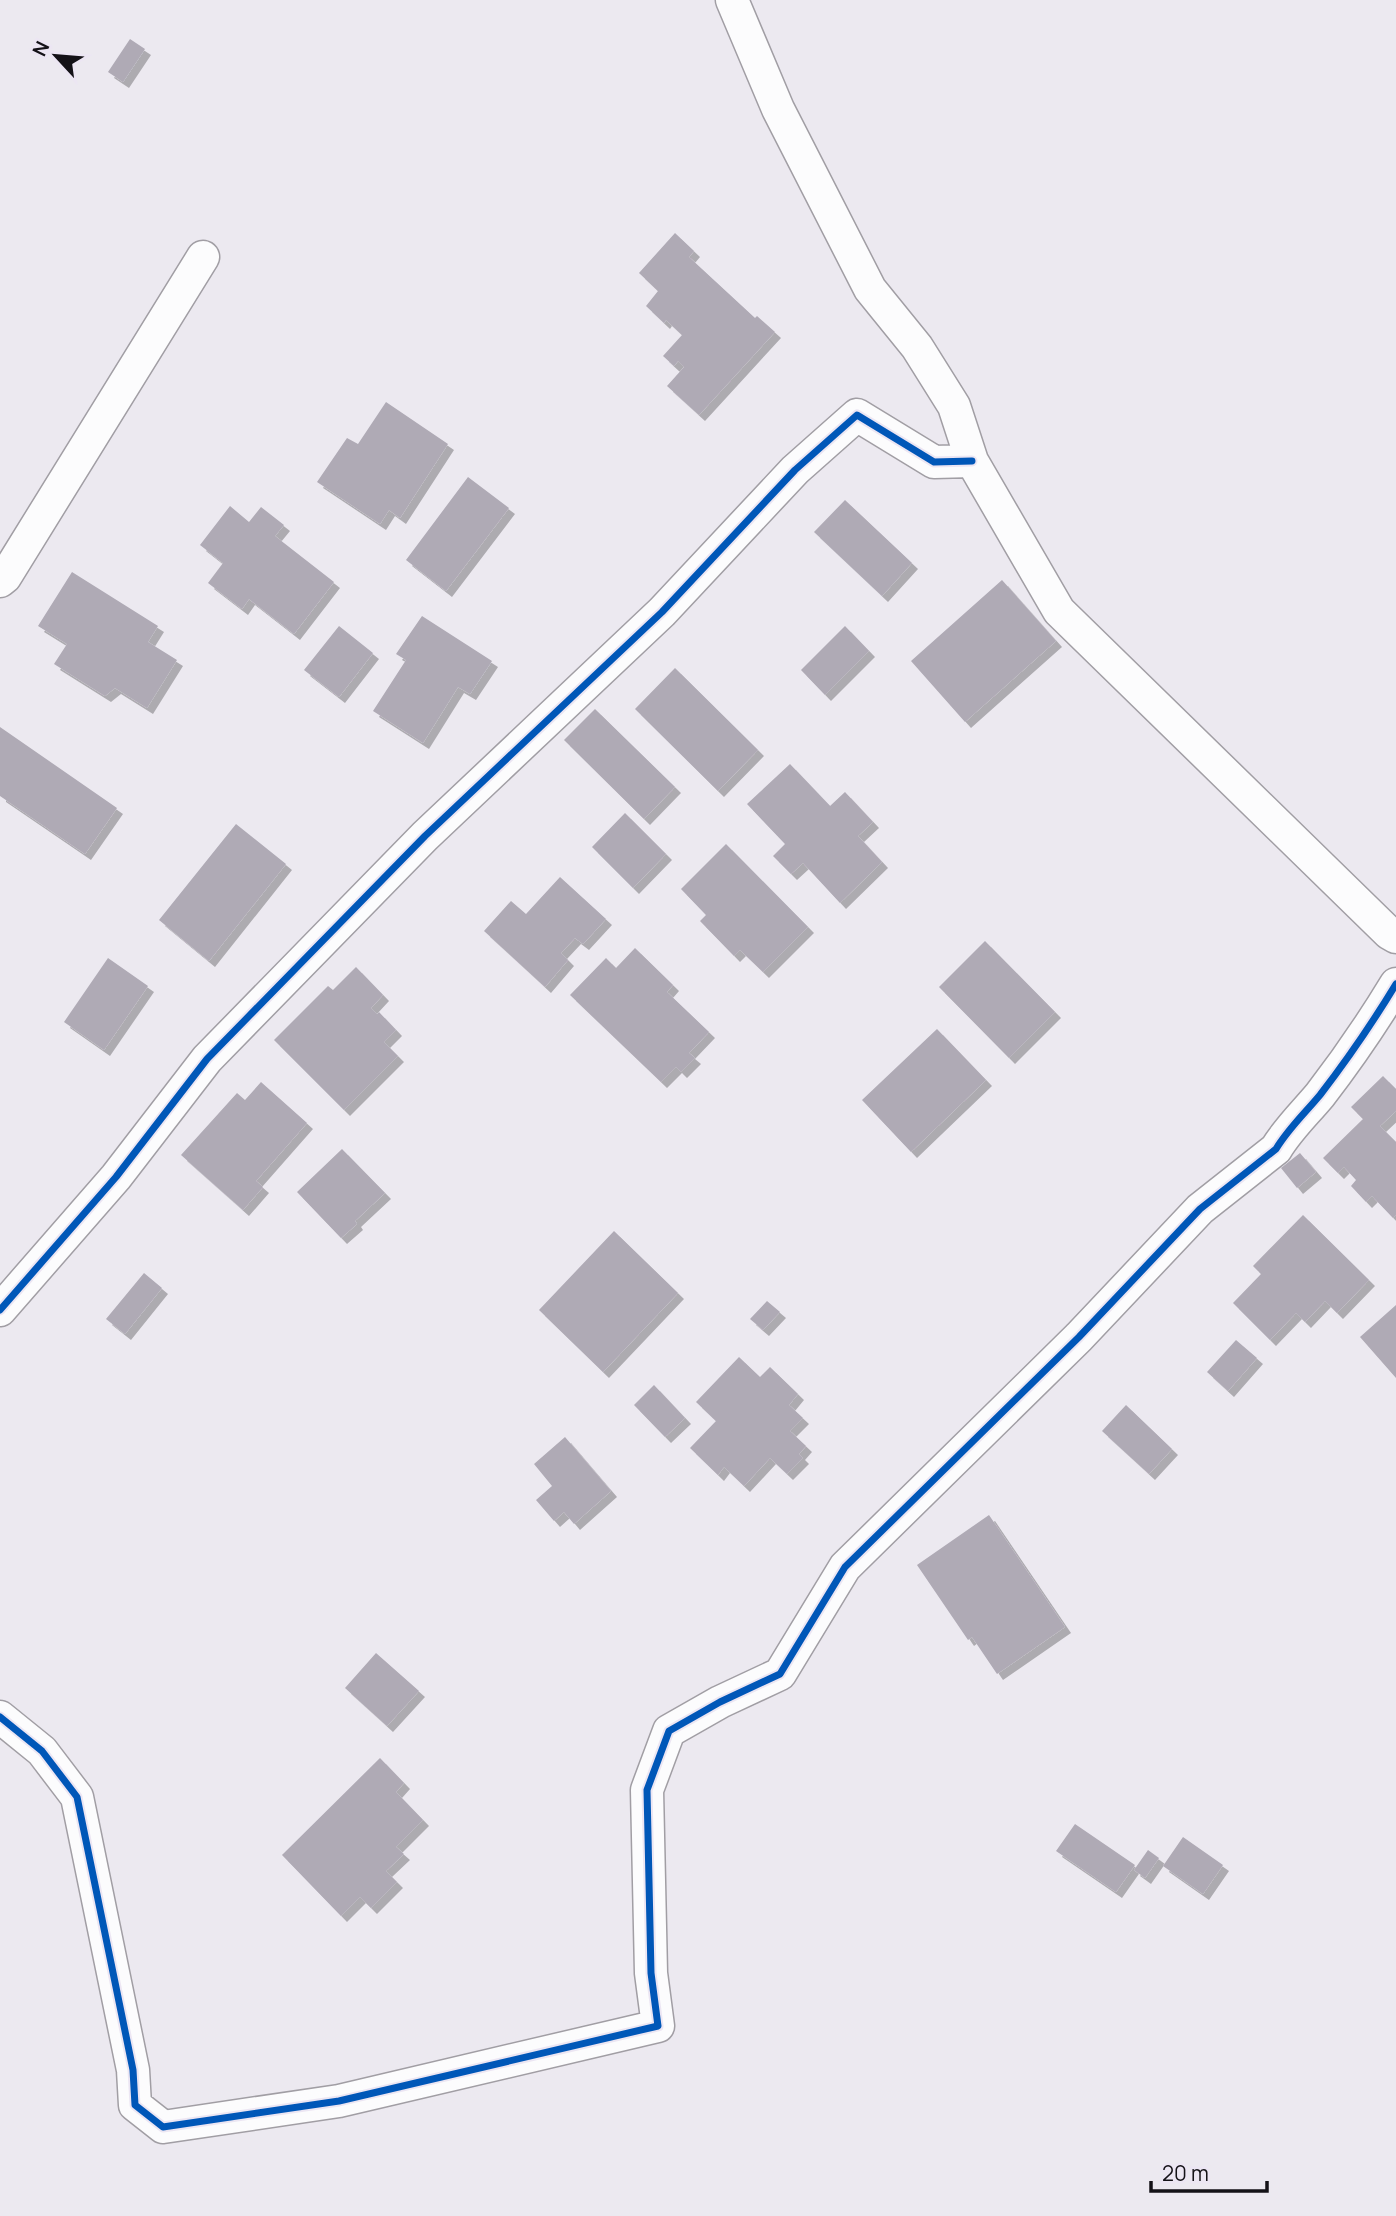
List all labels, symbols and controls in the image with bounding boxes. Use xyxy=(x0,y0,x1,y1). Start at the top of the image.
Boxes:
north arrow xyxy=(21,21,91,91)
text: N xyxy=(26,37,55,60)
scale bar xyxy=(1151,2150,1266,2194)
text: 20 m xyxy=(1162,2159,1209,2187)

